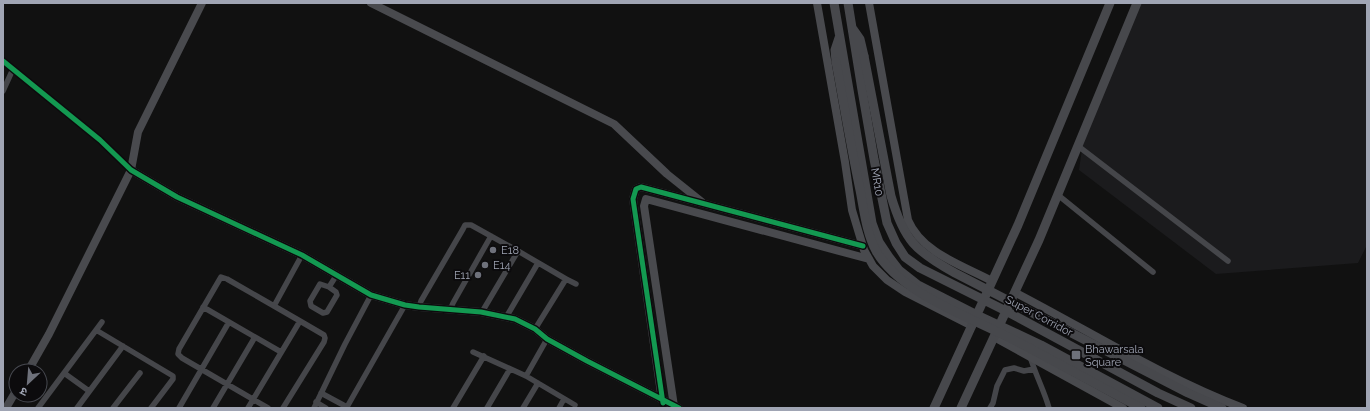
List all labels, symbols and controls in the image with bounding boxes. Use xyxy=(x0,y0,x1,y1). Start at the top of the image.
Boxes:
street label: MR10 xyxy=(868,167,886,197)
place label: E18 xyxy=(501,244,519,257)
marker: E18 xyxy=(488,245,498,255)
place label: E14 xyxy=(493,259,510,272)
marker: E14 xyxy=(480,260,490,270)
place label: E11 xyxy=(454,269,470,282)
marker: E11 xyxy=(473,270,483,280)
street label: Super Corridor xyxy=(1003,293,1075,339)
place label: Bhawarsala Square xyxy=(1085,343,1144,369)
marker: Bhawarsala Square xyxy=(1070,349,1082,361)
north arrow xyxy=(8,363,48,403)
text: उ xyxy=(18,384,30,399)

